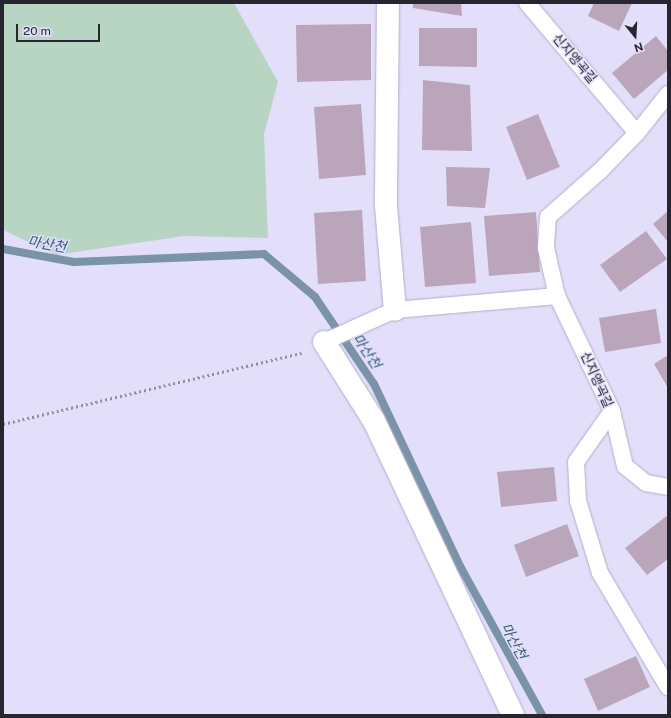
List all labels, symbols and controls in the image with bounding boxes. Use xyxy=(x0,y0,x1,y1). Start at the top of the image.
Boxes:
scale bar xyxy=(18,16,102,42)
north arrow xyxy=(615,16,655,56)
text: 20 m xyxy=(23,24,51,38)
street label: 신지앵곡길 xyxy=(549,31,599,87)
text: N xyxy=(633,40,645,54)
water label: 마산천 xyxy=(27,232,67,256)
water label: 마산천 xyxy=(349,330,385,372)
street label: 신지앵곡길 xyxy=(577,350,615,410)
water label: 마산천 xyxy=(498,620,530,662)

